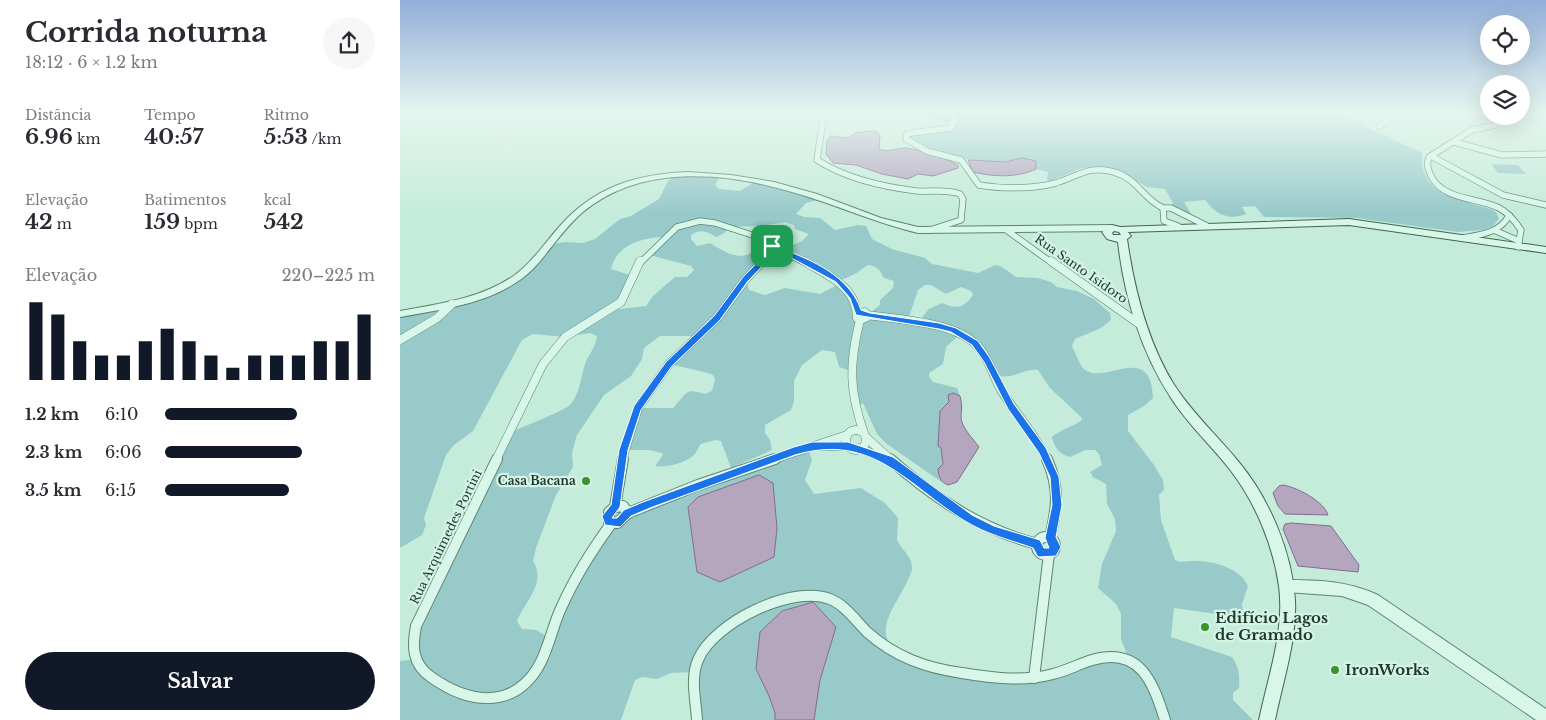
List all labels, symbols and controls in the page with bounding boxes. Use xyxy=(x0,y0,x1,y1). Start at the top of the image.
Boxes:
text: Corrida noturna xyxy=(25,15,267,50)
map controls xyxy=(1480,15,1530,125)
button: locate xyxy=(1480,15,1530,65)
button: share xyxy=(323,17,375,69)
text: 18:12 · 6 × 1.2 km xyxy=(25,52,158,72)
button: layers xyxy=(1480,75,1530,125)
text: Distância xyxy=(25,106,91,124)
text: Tempo xyxy=(144,106,196,124)
text: Ritmo xyxy=(264,106,309,124)
text: 6.96 xyxy=(25,124,73,150)
text: 40:57 xyxy=(144,124,203,150)
text: 5:53 xyxy=(264,124,308,150)
text: km xyxy=(73,130,101,148)
text: /km xyxy=(308,130,342,148)
text: Elevação xyxy=(25,191,88,209)
text: Batimentos xyxy=(144,191,226,209)
text: kcal xyxy=(264,191,292,209)
text: 42 xyxy=(25,209,53,235)
text: 159 xyxy=(144,209,180,235)
text: 542 xyxy=(264,209,304,235)
text: m xyxy=(53,215,72,233)
text: bpm xyxy=(180,215,218,233)
pin xyxy=(751,225,793,267)
street label: Rua Santo Isidoro xyxy=(1032,231,1131,306)
icon: arrive xyxy=(758,232,786,260)
text: Elevação xyxy=(25,265,97,285)
text: 220–225 m xyxy=(282,265,375,285)
text: 1.2 km xyxy=(25,404,79,424)
text: 6:10 xyxy=(105,404,138,424)
text: 2.3 km xyxy=(25,442,82,462)
text: 6:06 xyxy=(105,442,142,462)
street label: Rua Arquimedes Portini xyxy=(406,467,485,607)
place label: Casa Bacana xyxy=(498,473,576,488)
marker: Casa Bacana xyxy=(580,475,592,487)
text: 3.5 km xyxy=(25,480,81,500)
text: 6:15 xyxy=(105,480,136,500)
place label: Edifício Lagos de Gramado xyxy=(1215,608,1328,644)
marker: Edifício Lagos de Gramado xyxy=(1199,621,1211,633)
button: Salvar xyxy=(25,652,375,710)
place label: IronWorks xyxy=(1345,660,1430,679)
marker: IronWorks xyxy=(1329,664,1341,676)

